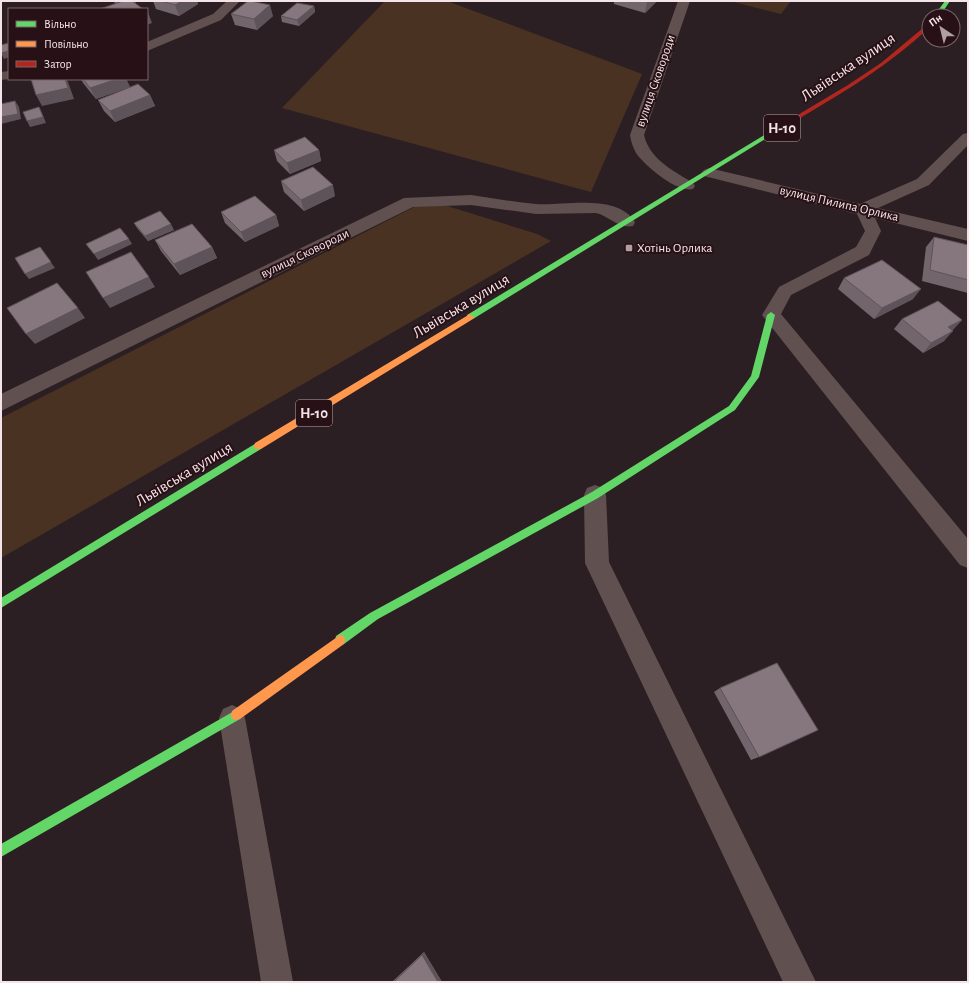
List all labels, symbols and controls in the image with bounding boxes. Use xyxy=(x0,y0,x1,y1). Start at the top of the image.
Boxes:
legend xyxy=(8,8,148,80)
north arrow xyxy=(921,8,961,48)
text: Пн xyxy=(927,12,944,29)
text: Вільно xyxy=(44,18,76,30)
street label: Львівська вулиця xyxy=(798,30,899,105)
street label: вулиця Сковороди xyxy=(634,33,678,129)
text: Повільно xyxy=(44,38,89,50)
text: Затор xyxy=(44,58,72,70)
road number: Н-10 xyxy=(764,115,800,141)
street label: вулиця Пилипа Орлика xyxy=(778,184,900,224)
street label: вулиця Сковороди xyxy=(259,227,351,281)
place label: Хотінь Орлика xyxy=(637,242,712,255)
marker: Хотінь Орлика xyxy=(624,243,634,253)
street label: Львівська вулиця xyxy=(410,271,513,342)
road number: Н-10 xyxy=(296,400,332,426)
street label: Львівська вулиця xyxy=(133,439,236,510)

